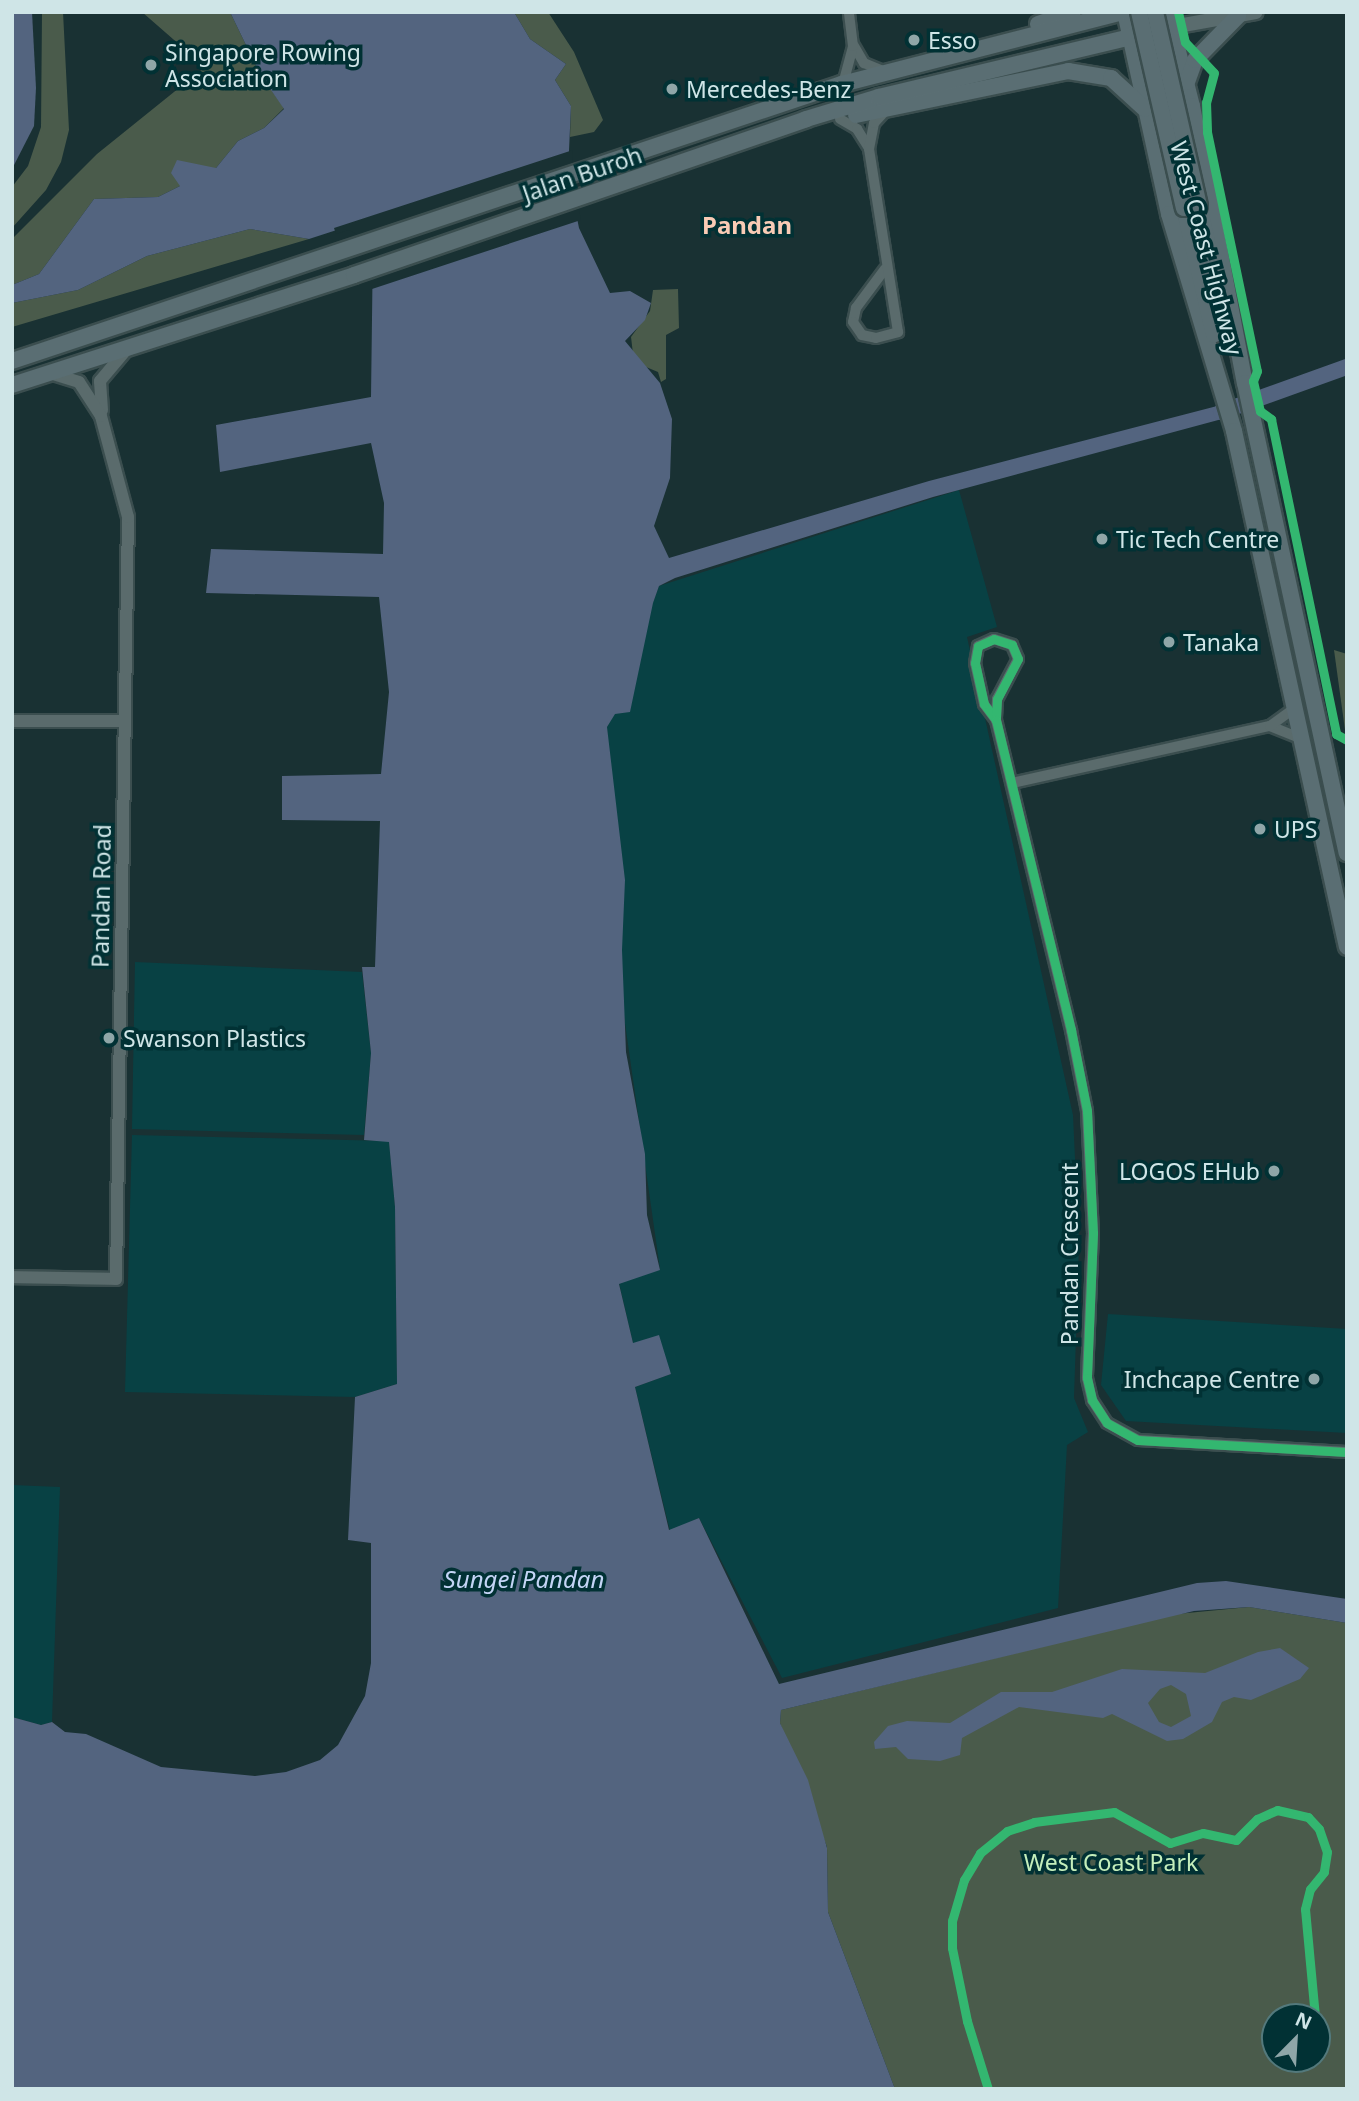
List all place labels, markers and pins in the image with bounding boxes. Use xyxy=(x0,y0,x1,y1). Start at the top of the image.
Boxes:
place label: Esso xyxy=(928,26,977,54)
marker: Esso xyxy=(906,32,922,48)
place label: Singapore Rowing Association xyxy=(165,38,361,92)
marker: Singapore Rowing Association xyxy=(143,57,159,73)
place label: Mercedes-Benz xyxy=(686,75,851,103)
marker: Mercedes-Benz xyxy=(664,81,680,97)
place label: Tic Tech Centre xyxy=(1116,525,1279,553)
marker: Tic Tech Centre xyxy=(1094,531,1110,547)
place label: Tanaka xyxy=(1183,628,1259,656)
marker: Tanaka xyxy=(1161,634,1177,650)
place label: UPS xyxy=(1274,815,1317,843)
marker: UPS xyxy=(1252,821,1268,837)
place label: Swanson Plastics xyxy=(123,1024,306,1052)
marker: Swanson Plastics xyxy=(101,1030,117,1046)
place label: LOGOS EHub xyxy=(1119,1157,1260,1185)
marker: LOGOS EHub xyxy=(1266,1163,1282,1179)
place label: Inchcape Centre xyxy=(1124,1365,1300,1393)
marker: Inchcape Centre xyxy=(1306,1371,1322,1387)

